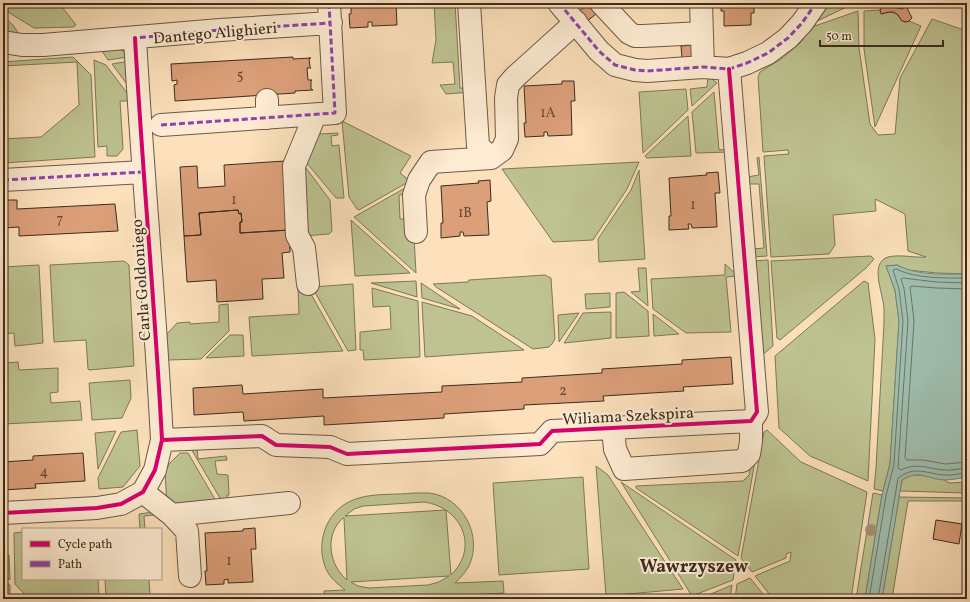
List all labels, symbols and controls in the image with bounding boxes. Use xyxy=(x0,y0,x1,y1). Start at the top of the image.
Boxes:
street label: Dantego Alighieri xyxy=(152,18,278,50)
scale bar xyxy=(820,22,943,48)
text: 50 m xyxy=(826,29,852,45)
house number: 5 xyxy=(237,66,243,85)
house number: 1A xyxy=(540,104,556,123)
house number: 1 xyxy=(231,191,237,210)
house number: 1 xyxy=(690,196,696,215)
house number: 1B xyxy=(458,204,472,223)
house number: 7 xyxy=(57,210,64,229)
street label: Carla Goldoniego xyxy=(127,218,157,342)
house number: 2 xyxy=(559,382,567,401)
street label: Wiliama Szekspira xyxy=(562,403,695,431)
house number: 4 xyxy=(40,463,48,482)
legend xyxy=(22,528,162,580)
text: Cycle path xyxy=(58,537,113,553)
house number: 1 xyxy=(226,552,232,571)
district label: Wawrzyszew xyxy=(640,555,748,580)
text: Path xyxy=(58,557,82,573)

